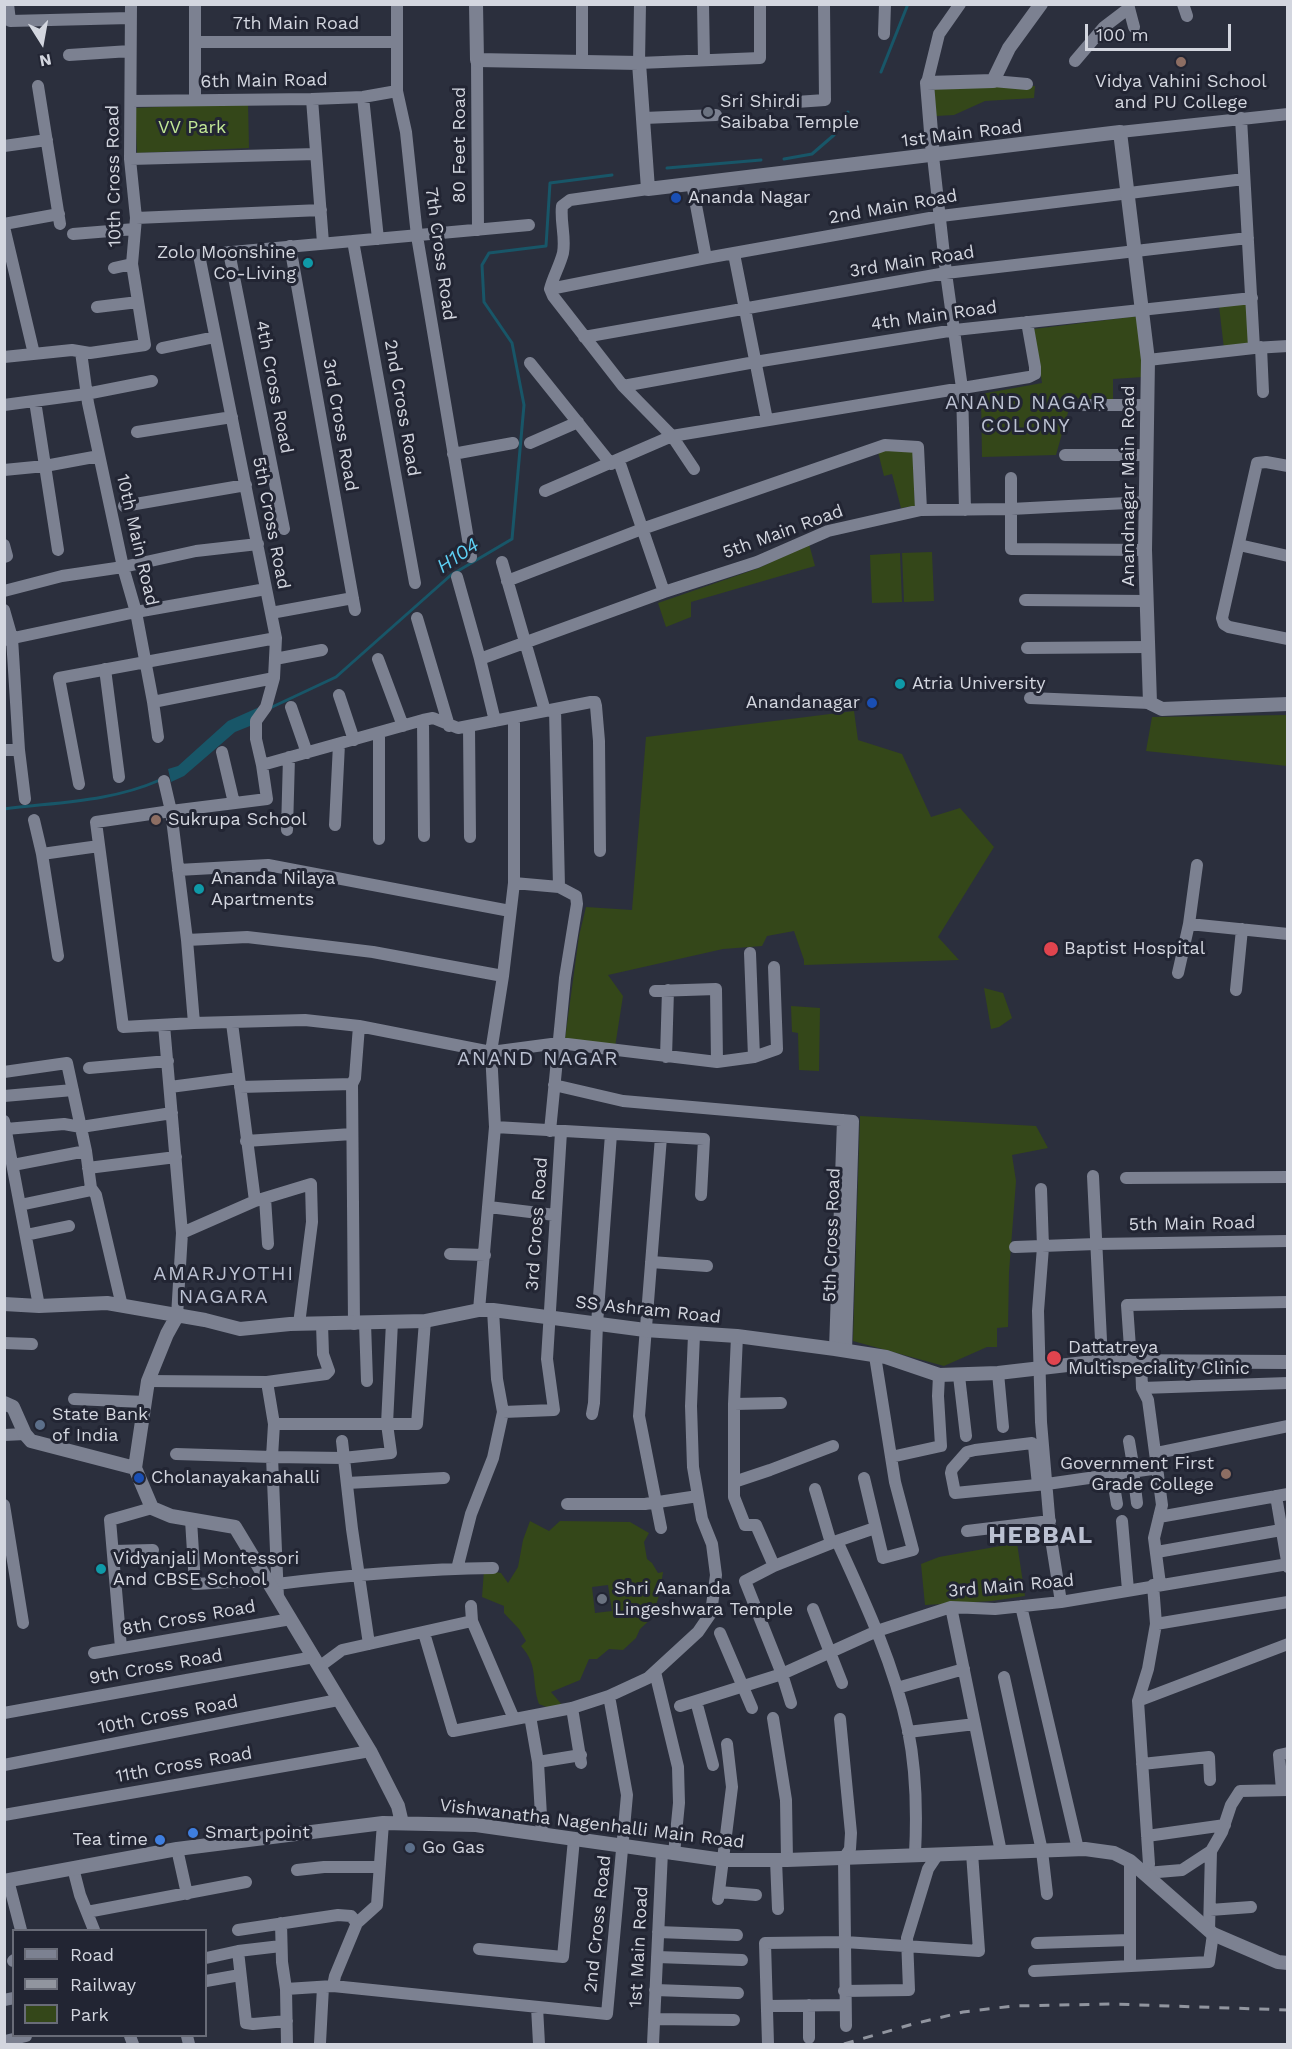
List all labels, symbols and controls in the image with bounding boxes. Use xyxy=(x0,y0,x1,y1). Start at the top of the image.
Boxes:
north arrow xyxy=(12,12,72,72)
scale bar xyxy=(1088,12,1234,50)
street label: 7th Main Road xyxy=(233,13,359,35)
text: 100 m xyxy=(1096,24,1149,45)
text: N xyxy=(38,50,53,71)
marker: Vidya Vahini School and PU College xyxy=(1174,55,1188,69)
street label: 6th Main Road xyxy=(200,69,328,93)
place label: Vidya Vahini School and PU College xyxy=(1095,71,1267,113)
street label: 80 Feet Road xyxy=(449,87,471,203)
place label: Sri Shirdi Saibaba Temple xyxy=(720,91,859,134)
street label: 10th Cross Road xyxy=(102,105,126,247)
marker: Sri Shirdi Saibaba Temple xyxy=(701,105,715,119)
street label: 1st Main Road xyxy=(900,116,1024,152)
park label: VV Park xyxy=(158,117,226,139)
street label: 2nd Main Road xyxy=(827,185,959,229)
street label: 7th Cross Road xyxy=(420,186,460,322)
place label: Ananda Nagar xyxy=(688,187,810,209)
marker: Ananda Nagar xyxy=(669,191,683,205)
street label: 3rd Main Road xyxy=(848,241,976,283)
place label: Zolo Moonshine Co-Living xyxy=(157,242,296,284)
marker: Zolo Moonshine Co-Living xyxy=(301,256,315,270)
street label: 4th Main Road xyxy=(869,296,999,336)
street label: 4th Cross Road xyxy=(251,319,297,455)
street label: 2nd Cross Road xyxy=(379,338,425,478)
street label: 3rd Cross Road xyxy=(318,357,362,493)
street label: Anandnagar Main Road xyxy=(1118,385,1140,587)
district label: ANAND NAGAR COLONY xyxy=(945,391,1107,438)
street label: 5th Cross Road xyxy=(248,455,294,591)
street label: 10th Main Road xyxy=(111,472,163,608)
street label: 5th Main Road xyxy=(720,500,846,564)
water label: H104 xyxy=(432,533,484,579)
place label: Atria University xyxy=(912,673,1046,695)
marker: Atria University xyxy=(893,677,907,691)
place label: Anandanagar xyxy=(746,692,860,714)
marker: Anandanagar xyxy=(865,696,879,710)
place label: Sukrupa School xyxy=(168,809,307,831)
marker: Sukrupa School xyxy=(149,813,163,827)
place label: Ananda Nilaya Apartments xyxy=(211,868,335,910)
marker: Ananda Nilaya Apartments xyxy=(192,882,206,896)
place label: Baptist Hospital xyxy=(1064,938,1205,960)
marker: Baptist Hospital xyxy=(1042,940,1060,958)
district label: ANAND NAGAR xyxy=(457,1047,619,1071)
street label: 3rd Cross Road xyxy=(522,1156,552,1292)
street label: 5th Cross Road xyxy=(819,1167,845,1303)
street label: 5th Main Road xyxy=(1128,1212,1256,1236)
district label: AMARJYOTHI NAGARA xyxy=(153,1262,295,1309)
street label: SS Ashram Road xyxy=(574,1292,722,1328)
place label: Dattatreya Multispeciality Clinic xyxy=(1068,1337,1250,1380)
marker: Dattatreya Multispeciality Clinic xyxy=(1045,1349,1063,1367)
place label: State Bank of India xyxy=(52,1404,148,1446)
marker: State Bank of India xyxy=(33,1418,47,1432)
place label: Government First Grade College xyxy=(1060,1453,1214,1496)
place label: Cholanayakanahalli xyxy=(151,1467,320,1489)
marker: Government First Grade College xyxy=(1219,1467,1233,1481)
marker: Cholanayakanahalli xyxy=(132,1471,146,1485)
district label: HEBBAL xyxy=(988,1522,1094,1550)
place label: Vidyanjali Montessori And CBSE School xyxy=(113,1548,299,1590)
marker: Vidyanjali Montessori And CBSE School xyxy=(94,1562,108,1576)
street label: 3rd Main Road xyxy=(947,1570,1075,1602)
place label: Shri Aananda Lingeshwara Temple xyxy=(614,1578,793,1620)
marker: Shri Aananda Lingeshwara Temple xyxy=(595,1592,609,1606)
street label: 8th Cross Road xyxy=(121,1596,257,1640)
street label: 9th Cross Road xyxy=(88,1645,224,1689)
street label: 10th Cross Road xyxy=(96,1691,240,1739)
street label: 11th Cross Road xyxy=(114,1742,254,1788)
street label: Vishwanatha Nagenhalli Main Road xyxy=(438,1795,746,1853)
place label: Smart point xyxy=(205,1822,310,1844)
marker: Smart point xyxy=(186,1826,200,1840)
place label: Tea time xyxy=(73,1829,148,1851)
marker: Tea time xyxy=(153,1833,167,1847)
place label: Go Gas xyxy=(422,1837,485,1859)
marker: Go Gas xyxy=(403,1841,417,1855)
street label: 2nd Cross Road xyxy=(580,1854,616,1994)
street label: 1st Main Road xyxy=(625,1886,653,2008)
legend xyxy=(12,1929,207,2037)
text: Road xyxy=(70,1944,114,1965)
text: Railway xyxy=(70,1974,136,1995)
text: Park xyxy=(70,2004,109,2025)

